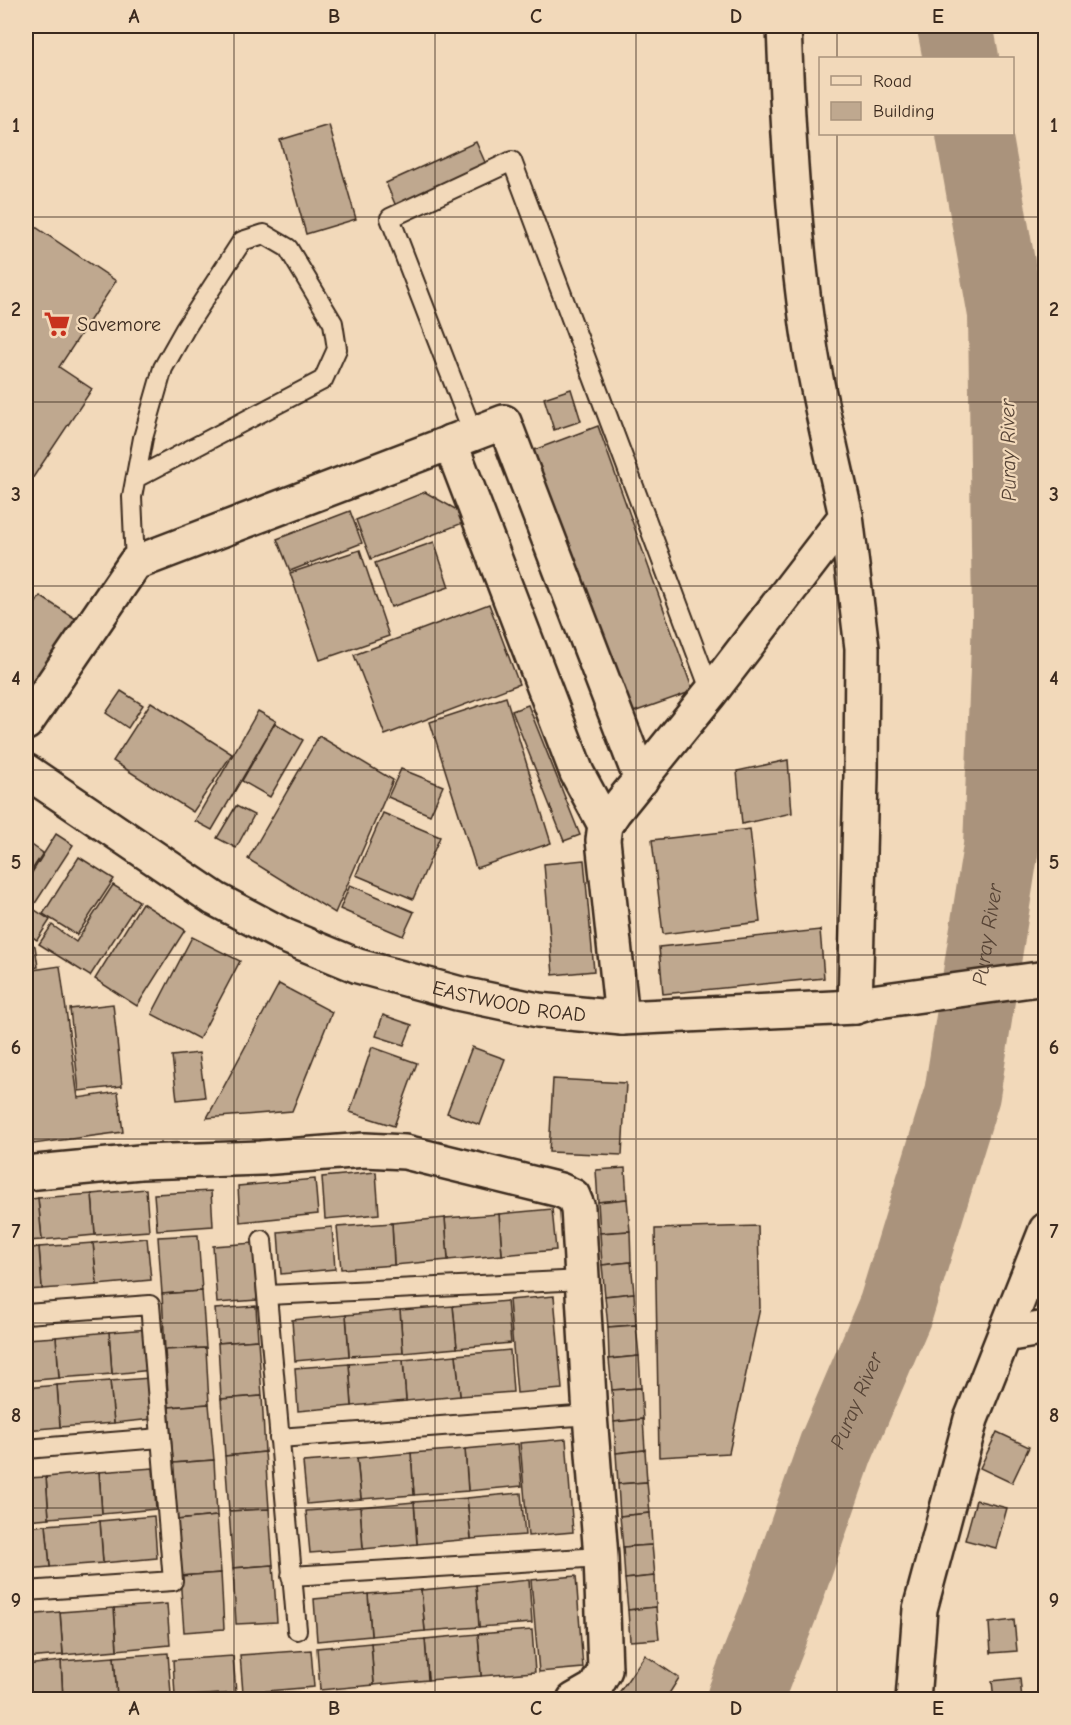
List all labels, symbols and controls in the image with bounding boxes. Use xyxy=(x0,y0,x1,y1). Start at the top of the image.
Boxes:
text: A xyxy=(128,5,140,28)
text: B xyxy=(328,5,340,28)
text: C xyxy=(530,5,542,28)
text: D xyxy=(730,5,742,28)
text: E xyxy=(932,5,944,28)
legend xyxy=(819,57,1014,135)
text: Road xyxy=(873,71,912,92)
text: Building xyxy=(873,101,935,122)
text: 1 xyxy=(12,114,20,137)
text: 1 xyxy=(1050,114,1058,137)
text: 2 xyxy=(11,298,21,321)
text: 2 xyxy=(1049,298,1059,321)
supermarket icon: Savemore xyxy=(42,309,72,339)
place label: Savemore xyxy=(77,313,161,336)
water label: Puray River xyxy=(995,397,1021,501)
text: 3 xyxy=(11,483,21,506)
text: 3 xyxy=(1049,483,1059,506)
text: 4 xyxy=(11,667,21,690)
text: 4 xyxy=(1049,667,1059,690)
text: 5 xyxy=(11,851,21,874)
text: 5 xyxy=(1049,851,1059,874)
water label: Puray River xyxy=(967,880,1007,987)
street label: EASTWOOD ROAD xyxy=(430,976,587,1027)
text: 6 xyxy=(11,1036,21,1059)
text: 6 xyxy=(1049,1036,1059,1059)
text: 7 xyxy=(12,1220,21,1243)
text: 7 xyxy=(1050,1220,1059,1243)
water label: Puray River xyxy=(825,1347,888,1452)
text: 8 xyxy=(11,1404,21,1427)
text: 8 xyxy=(1049,1404,1059,1427)
text: 9 xyxy=(11,1589,21,1612)
text: 9 xyxy=(1049,1589,1059,1612)
text: A xyxy=(128,1697,140,1720)
text: B xyxy=(328,1697,340,1720)
text: C xyxy=(530,1697,542,1720)
text: D xyxy=(730,1697,742,1720)
text: E xyxy=(932,1697,944,1720)

